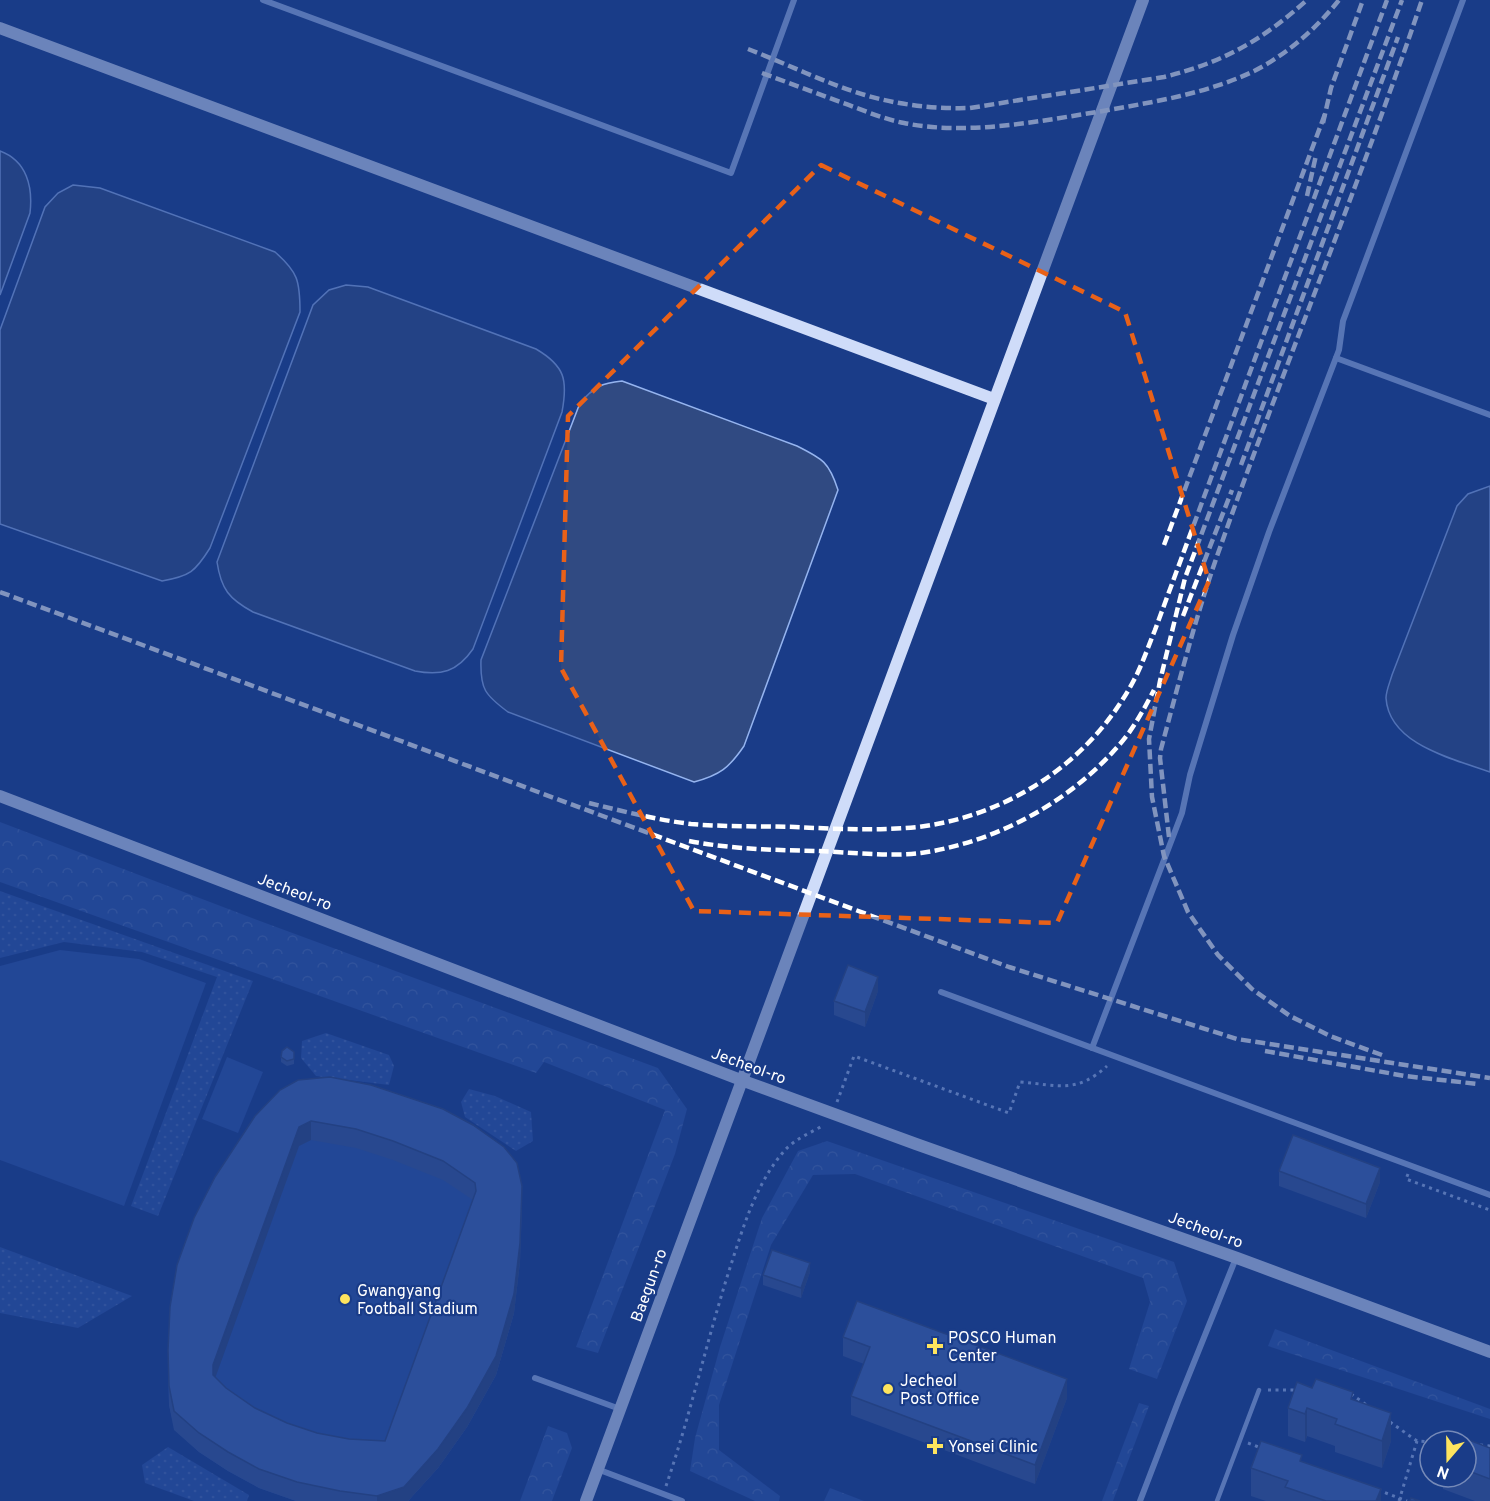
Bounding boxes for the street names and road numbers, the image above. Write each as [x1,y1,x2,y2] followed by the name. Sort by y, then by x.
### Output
[254,870,334,916] street label: Jecheol-ro
[708,1044,788,1090] street label: Jecheol-ro
[1165,1208,1245,1254] street label: Jecheol-ro
[627,1246,672,1325] street label: Baegun-ro

